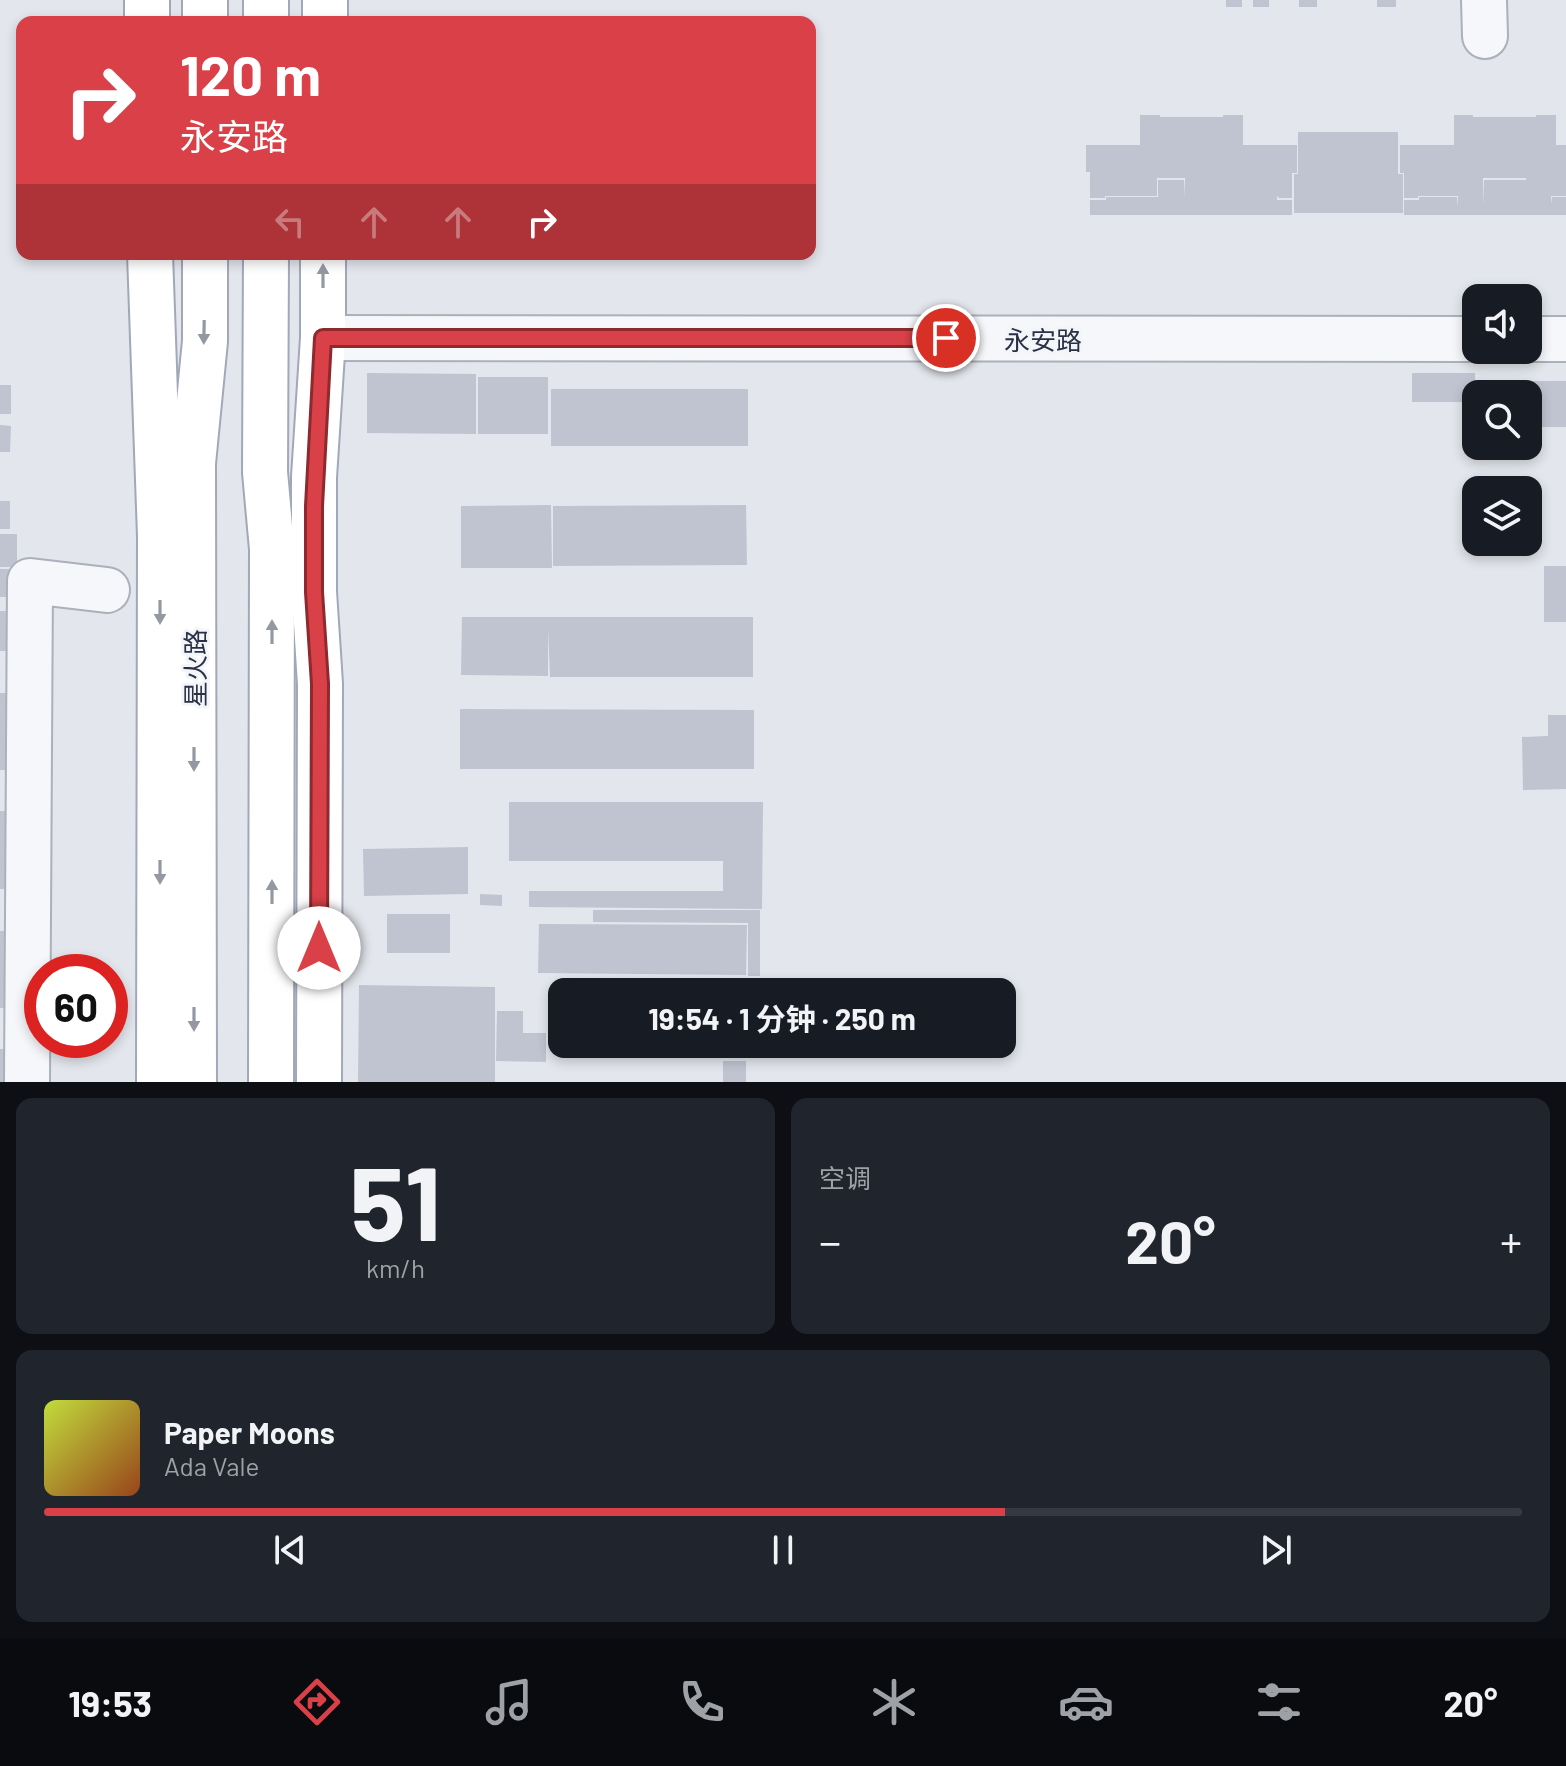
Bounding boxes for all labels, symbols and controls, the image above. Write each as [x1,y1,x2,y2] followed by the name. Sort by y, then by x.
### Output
[180,40,321,107] text: 120 m
[48,48,152,152] icon: right
[180,114,288,157] text: 永安路
[268,200,312,244] icon: left
[352,200,396,244] icon: ahead
[436,200,480,244] icon: ahead
[520,200,564,244] icon: right
[317,263,329,288] one-way arrow
[1462,284,1542,556] map controls
[1462,284,1542,364] button: sound
[912,304,980,372] pin
[924,316,968,360] icon: arrive
[198,320,211,345] one-way arrow
[1004,324,1082,355] street label: 永安路
[1462,380,1542,460] button: search
[1462,476,1542,556] button: layers
[154,600,166,625] one-way arrow
[266,619,278,644] one-way arrow
[179,629,210,707] street label: 星火路
[188,747,200,772] one-way arrow
[154,860,166,885] one-way arrow
[266,879,278,904] one-way arrow
[277,906,361,990] position arrow
[24,954,128,1058] speed limit sign: 60
[648,1000,916,1036] text: 19:54 · 1 分钟 · 250 m
[188,1007,200,1032] one-way arrow
[350,1137,441,1262] text: 51
[819,1162,871,1193] text: 空调
[1125,1204,1216,1276] text: 20°
[819,1214,841,1267] text: −
[1500,1214,1522,1267] text: +
[366,1252,425,1283] text: km/h
[164,1414,335,1450] text: Paper Moons
[164,1450,259,1481] text: Ada Vale
[268,1528,312,1572] icon: previous
[761,1528,805,1572] icon: pause
[1254,1528,1298,1572] icon: next
[289,1674,345,1730] icon: directions
[481,1674,537,1730] icon: music
[674,1674,730,1730] icon: phone
[866,1674,922,1730] icon: climate
[1058,1674,1114,1730] icon: car
[1251,1674,1307,1730] icon: filters
[68,1681,152,1724] text: 19:53
[1443,1681,1498,1724] text: 20°

